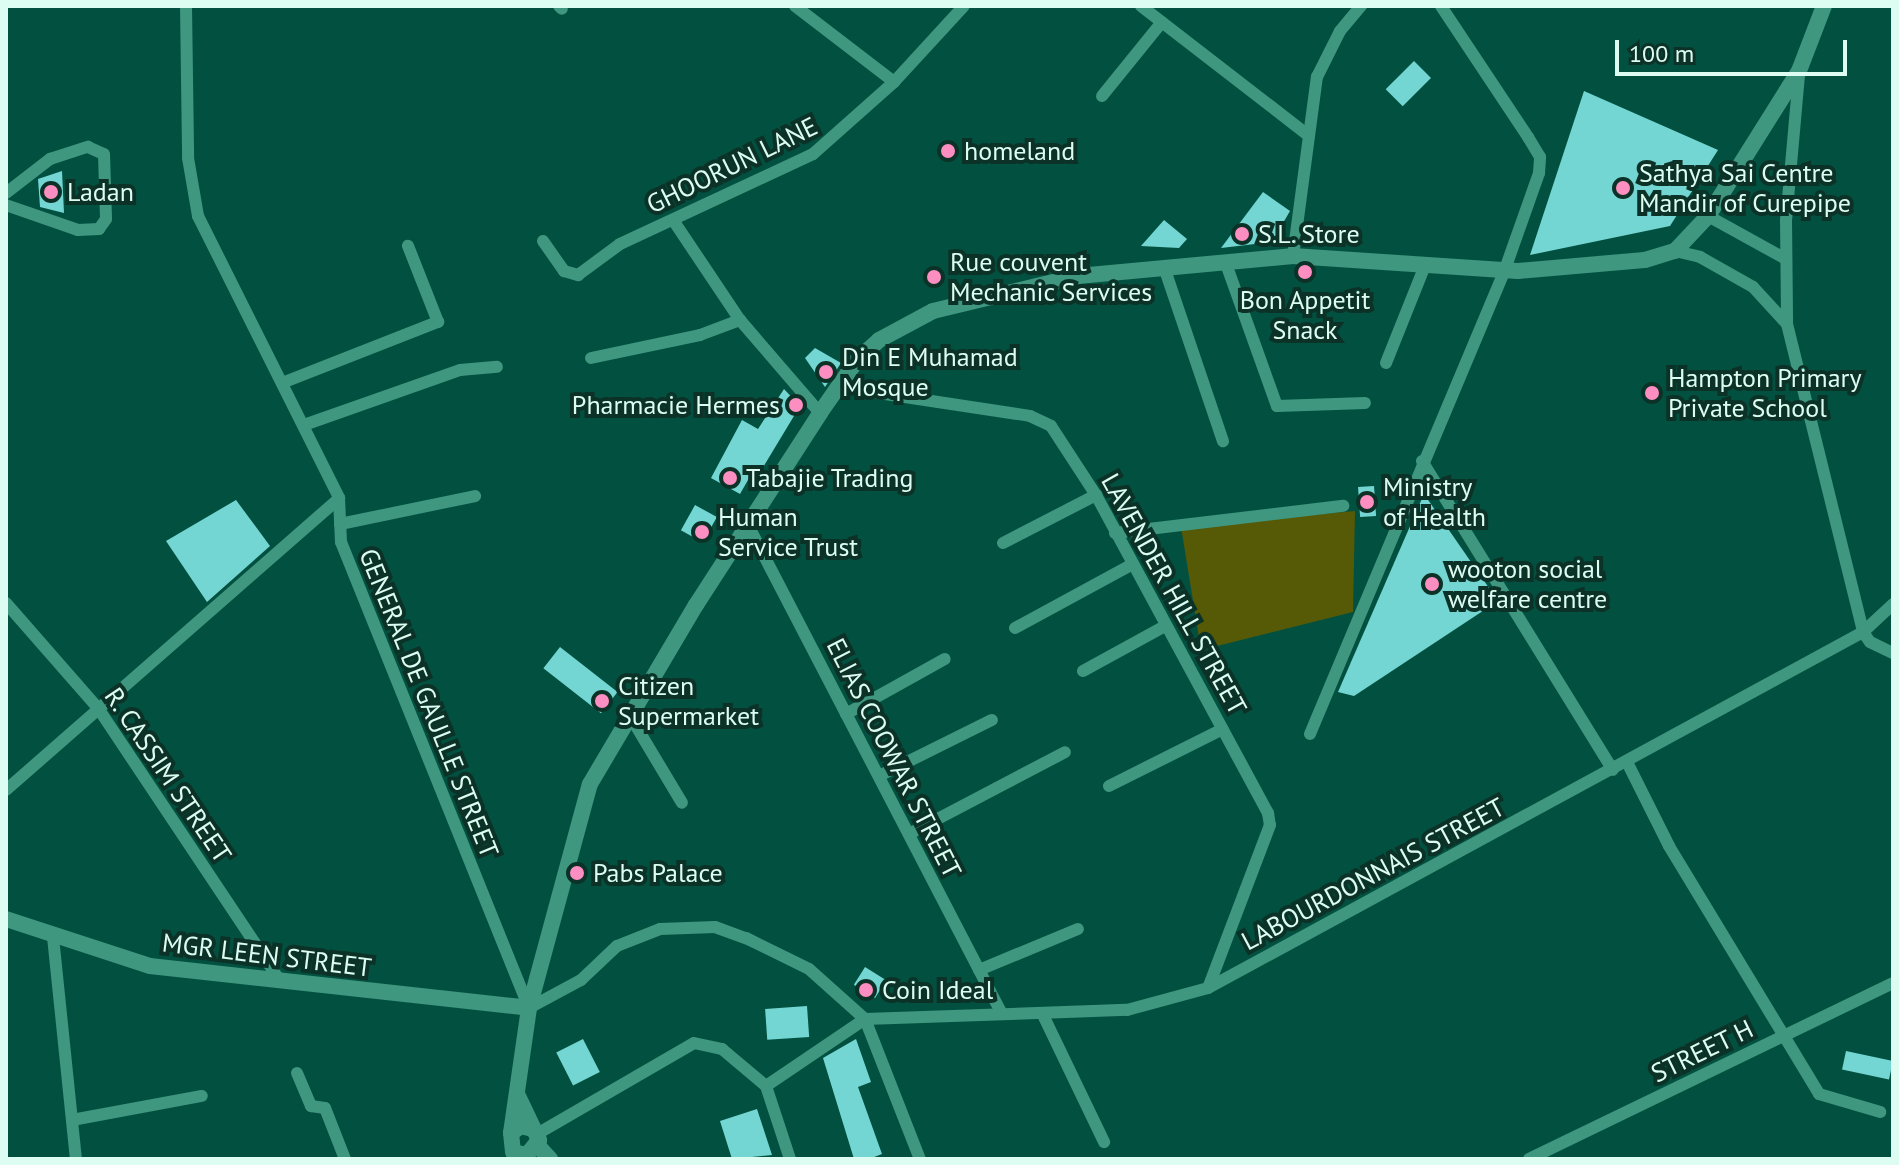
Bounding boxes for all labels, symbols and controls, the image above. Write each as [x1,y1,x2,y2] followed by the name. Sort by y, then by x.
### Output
[1619,24,1851,74] scale bar
[1629,38,1694,69] text: 100 m
[642,110,822,220] street label: GHOORUN LANE
[964,135,1075,167] place label: homeland
[939,142,957,160] marker: homeland
[1639,157,1851,218] place label: Sathya Sai Centre Mandir of Curepipe
[67,176,134,208] place label: Ladan
[1614,179,1632,197] marker: Sathya Sai Centre Mandir of Curepipe
[42,183,60,201] marker: Ladan
[1258,218,1362,250] place label: S.L. Store
[1233,225,1251,243] marker: S.L. Store
[950,246,1153,308] place label: Rue couvent Mechanic Services
[1296,263,1314,281] marker: Bon Appetit Snack
[925,268,943,286] marker: Rue couvent Mechanic Services
[1239,284,1371,346] place label: Bon Appetit Snack
[842,341,1018,402] place label: Din E Muhamad Mosque
[1668,362,1862,424] place label: Hampton Primary Private School
[817,363,835,381] marker: Din E Muhamad Mosque
[1643,384,1661,402] marker: Hampton Primary Private School
[572,389,780,421] place label: Pharmacie Hermes
[787,396,805,414] marker: Pharmacie Hermes
[746,462,914,494] place label: Tabajie Trading
[1094,467,1254,721] street label: LAVENDER HILL STREET
[721,469,739,487] marker: Tabajie Trading
[1383,471,1486,532] place label: Ministry of Health
[1358,493,1376,511] marker: Ministry of Health
[718,501,859,562] place label: Human Service Trust
[693,523,711,541] marker: Human Service Trust
[352,544,506,862] street label: GENERAL DE GAULLE STREET
[1448,553,1607,614] place label: wooton social welfare centre
[1423,575,1441,593] marker: wooton social welfare centre
[820,633,968,883] street label: ELIAS COOWAR STREET
[618,670,759,732] place label: Citizen Supermarket
[97,681,239,869] street label: R. CASSIM STREET
[593,692,611,710] marker: Citizen Supermarket
[1236,791,1510,957] street label: LABOURDONNAIS STREET
[593,857,723,889] place label: Pabs Palace
[568,864,586,882] marker: Pabs Palace
[161,927,373,983] street label: MGR LEEN STREET
[882,974,993,1006] place label: Coin Ideal
[857,981,875,999] marker: Coin Ideal
[1646,1013,1758,1089] street label: STREET H

